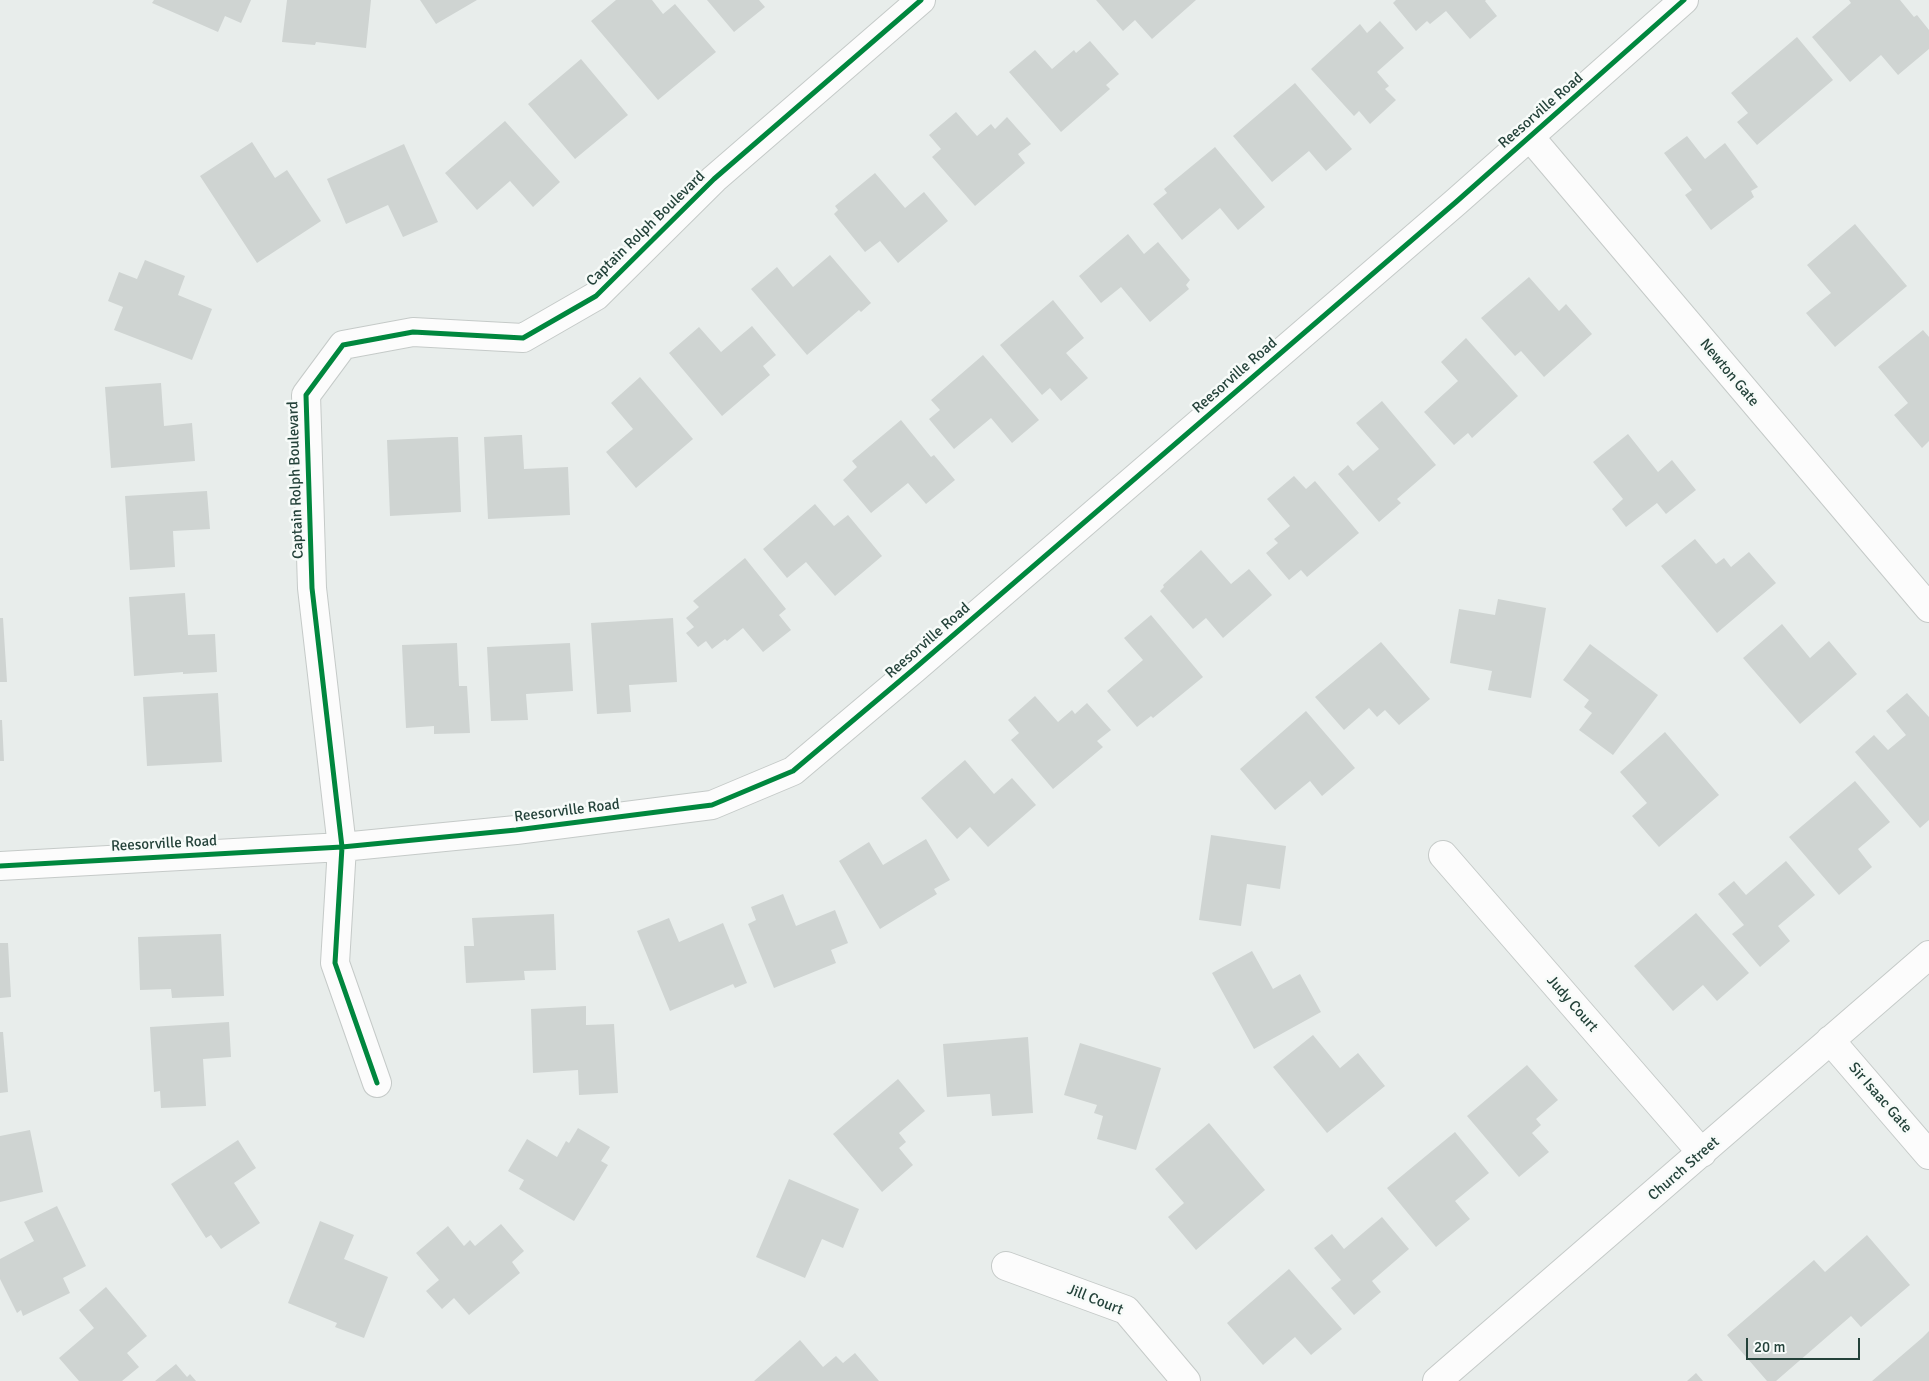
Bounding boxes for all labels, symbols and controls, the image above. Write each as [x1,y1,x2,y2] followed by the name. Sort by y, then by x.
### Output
[1495,69,1587,153] street label: Reesorville Road
[583,168,709,290] street label: Captain Rolph Boulevard
[1189,334,1281,418] street label: Reesorville Road
[1696,336,1762,410] street label: Newton Gate
[284,401,308,559] street label: Captain Rolph Boulevard
[882,599,974,683] street label: Reesorville Road
[513,796,621,826] street label: Reesorville Road
[110,832,218,856] street label: Reesorville Road
[1542,972,1602,1036] street label: Judy Court
[1845,1059,1915,1137] street label: Sir Isaac Gate
[1645,1133,1723,1205] street label: Church Street
[1064,1281,1126,1319] street label: Jill Court
[1749,1328,1863,1360] scale bar
[1754,1338,1785,1356] text: 20 m

